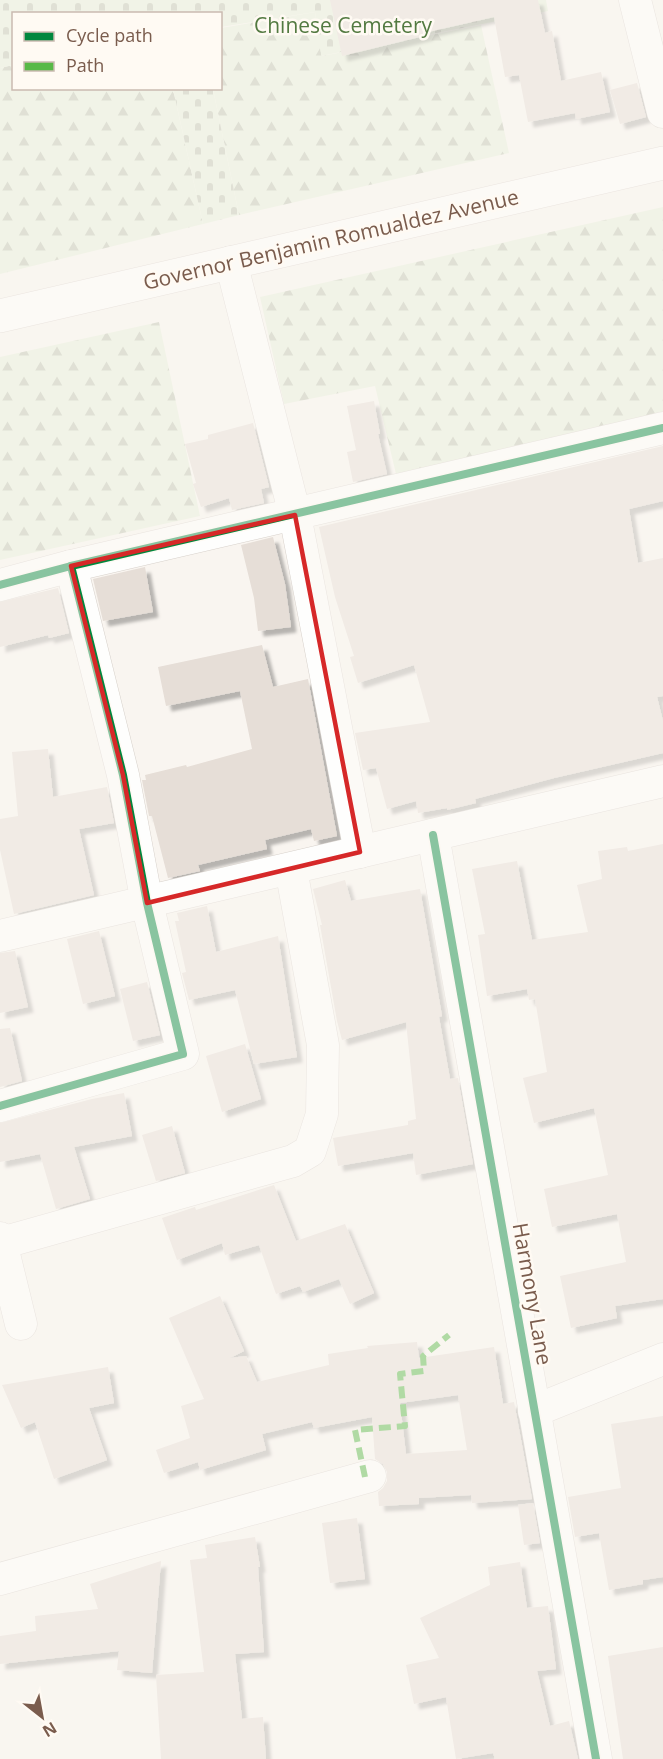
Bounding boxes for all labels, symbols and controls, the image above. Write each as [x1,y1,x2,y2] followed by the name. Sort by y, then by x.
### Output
[254,11,432,39] park label: Chinese Cemetery
[12,12,222,90] legend
[66,23,153,47] text: Cycle path
[66,53,104,77] text: Path
[140,182,521,296] street label: Governor Benjamin Romualdez Avenue
[507,1221,559,1367] street label: Harmony Lane
[12,1687,72,1747] north arrow
[38,1717,61,1743] text: N

